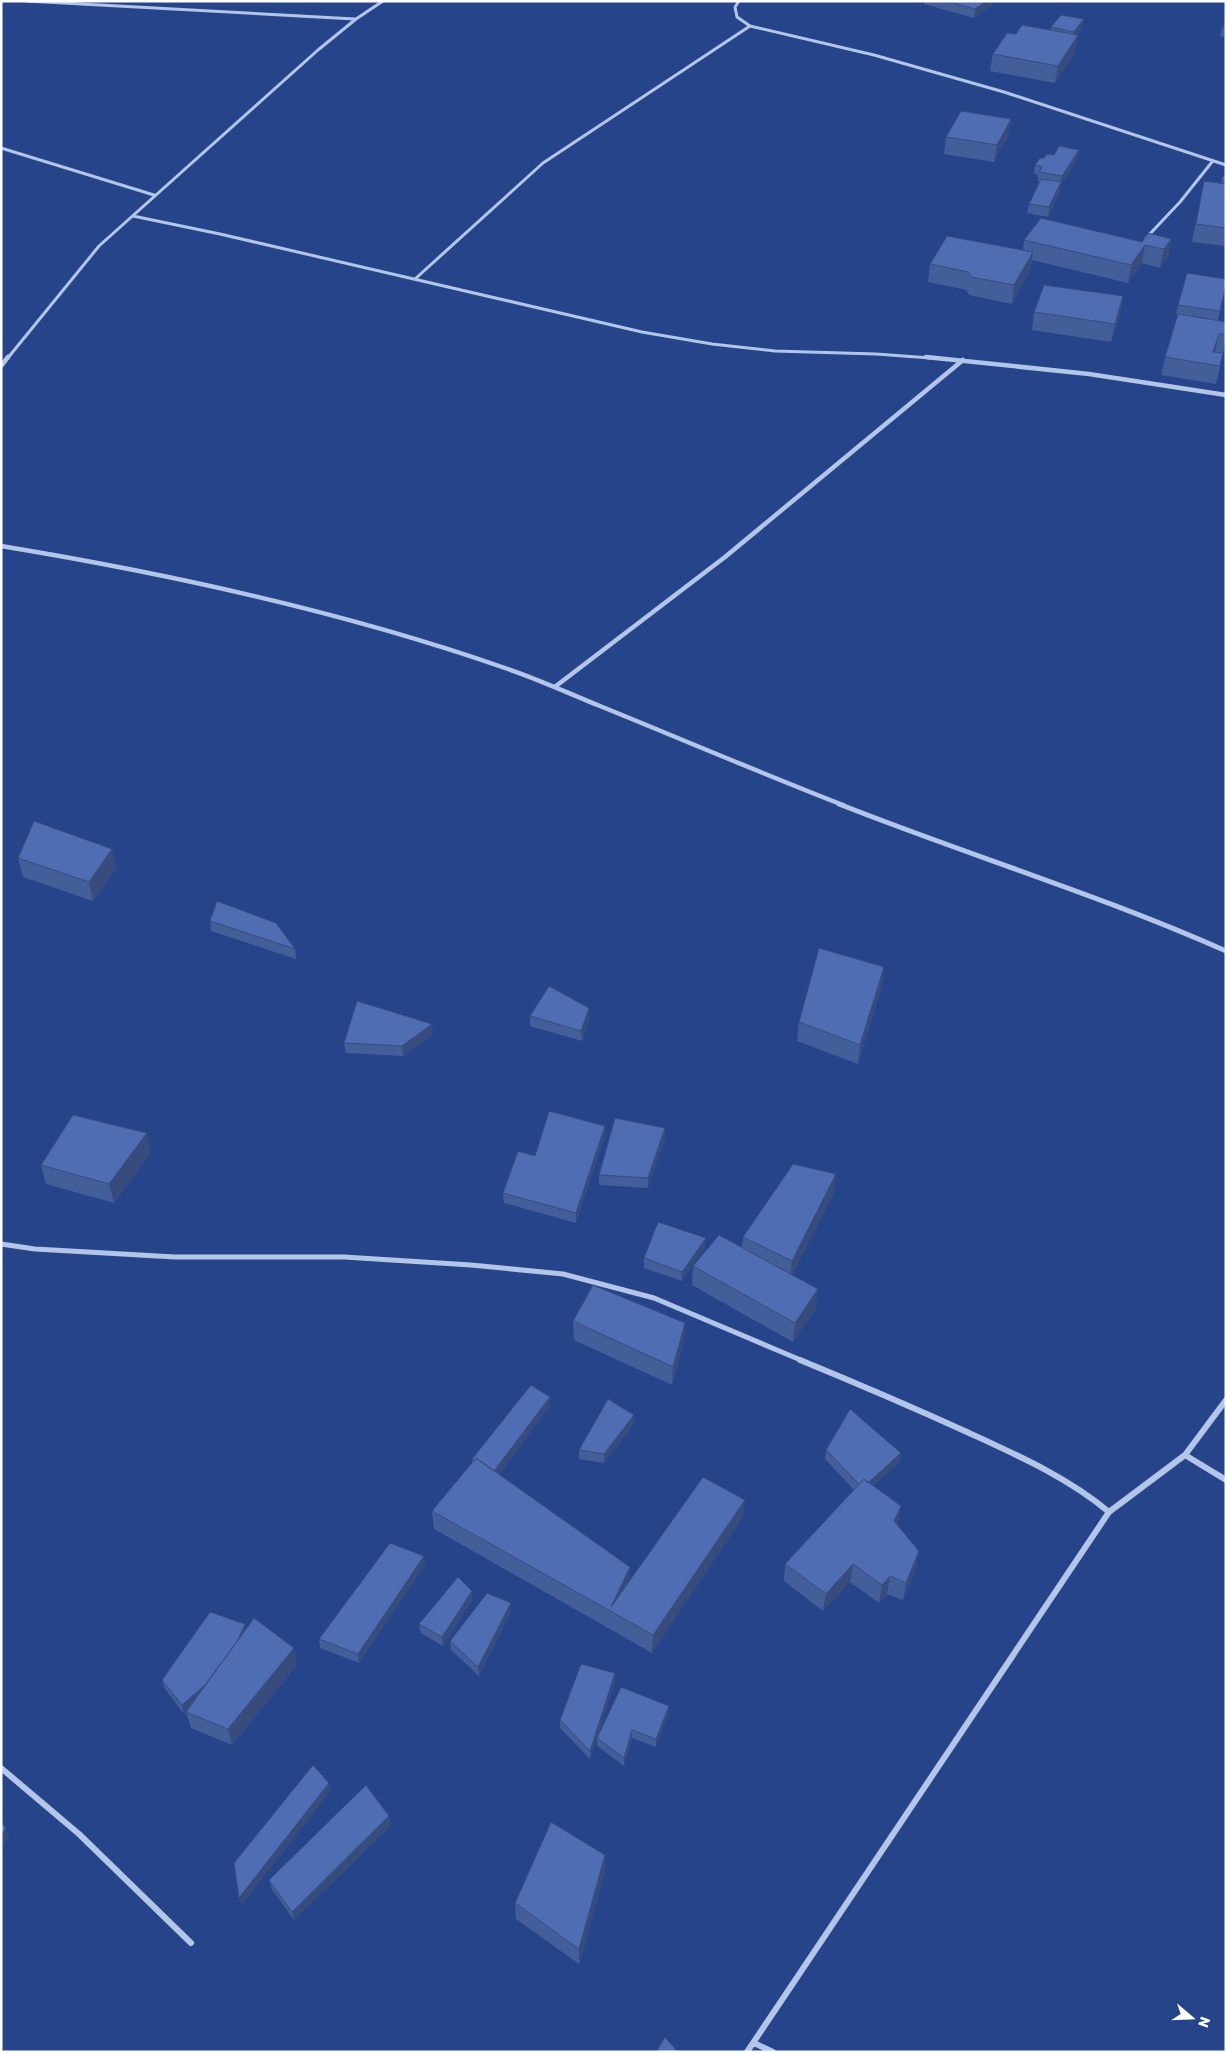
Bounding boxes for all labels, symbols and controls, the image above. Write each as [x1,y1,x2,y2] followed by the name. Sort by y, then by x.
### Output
[1167,1993,1217,2043] north arrow
[1194,2015,1213,2030] text: N

